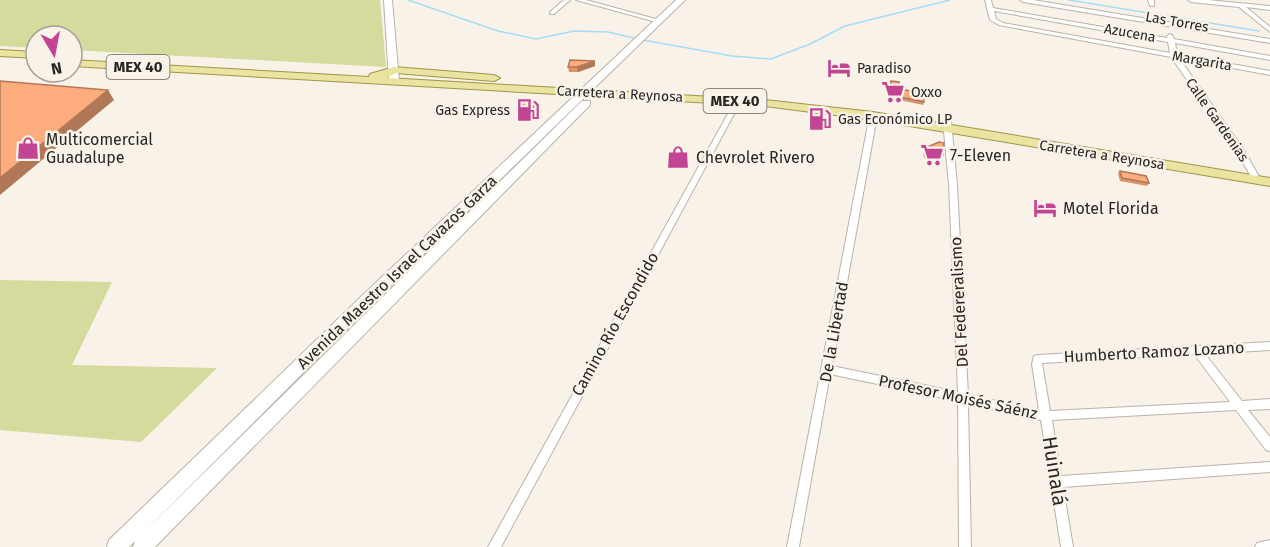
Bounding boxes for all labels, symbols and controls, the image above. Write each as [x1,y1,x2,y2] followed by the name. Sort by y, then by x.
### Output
[1144,8,1210,36] street label: Las Torres
[1103,20,1157,46] street label: Azucena
[24,24,84,84] north arrow
[1171,47,1233,75] street label: Margarita
[106,55,170,79] road number: MEX 40
[826,55,852,81] hotel icon: Paradiso
[50,58,63,79] text: N
[857,60,912,77] place label: Paradiso
[1182,75,1252,165] street label: Calle Gardenias
[880,79,906,105] supermarket icon: Oxxo
[556,82,684,106] street label: Carretera a Reynosa
[911,84,942,101] place label: Oxxo
[704,89,766,113] road number: MEX 40
[515,97,541,123] fuel station icon: Gas Express
[435,102,510,119] place label: Gas Express
[807,106,833,132] fuel station icon: Gas Económico LP
[838,111,952,128] place label: Gas Económico LP
[46,130,153,167] place label: Multicomercial Guadalupe
[15,135,41,161] shop icon: Multicomercial Guadalupe
[1038,137,1166,173] street label: Carretera a Reynosa
[919,142,945,168] supermarket icon: 7-Eleven
[665,144,691,170] shop icon: Chevrolet Rivero
[950,146,1011,165] place label: 7-Eleven
[696,148,815,167] place label: Chevrolet Rivero
[293,171,501,373] street label: Avenida Maestro Israel Cavazos Garza
[1032,195,1058,221] hotel icon: Motel Florida
[1063,199,1159,218] place label: Motel Florida
[946,236,972,368] street label: Del Federeralismo
[568,249,662,399] street label: Camino Río Escondido
[816,280,852,384] street label: De la Libertad
[1063,338,1245,366] street label: Humberto Ramoz Lozano
[877,371,1039,423] street label: Profesor Moisés Sáénz
[1038,435,1072,507] street label: Huinalá

